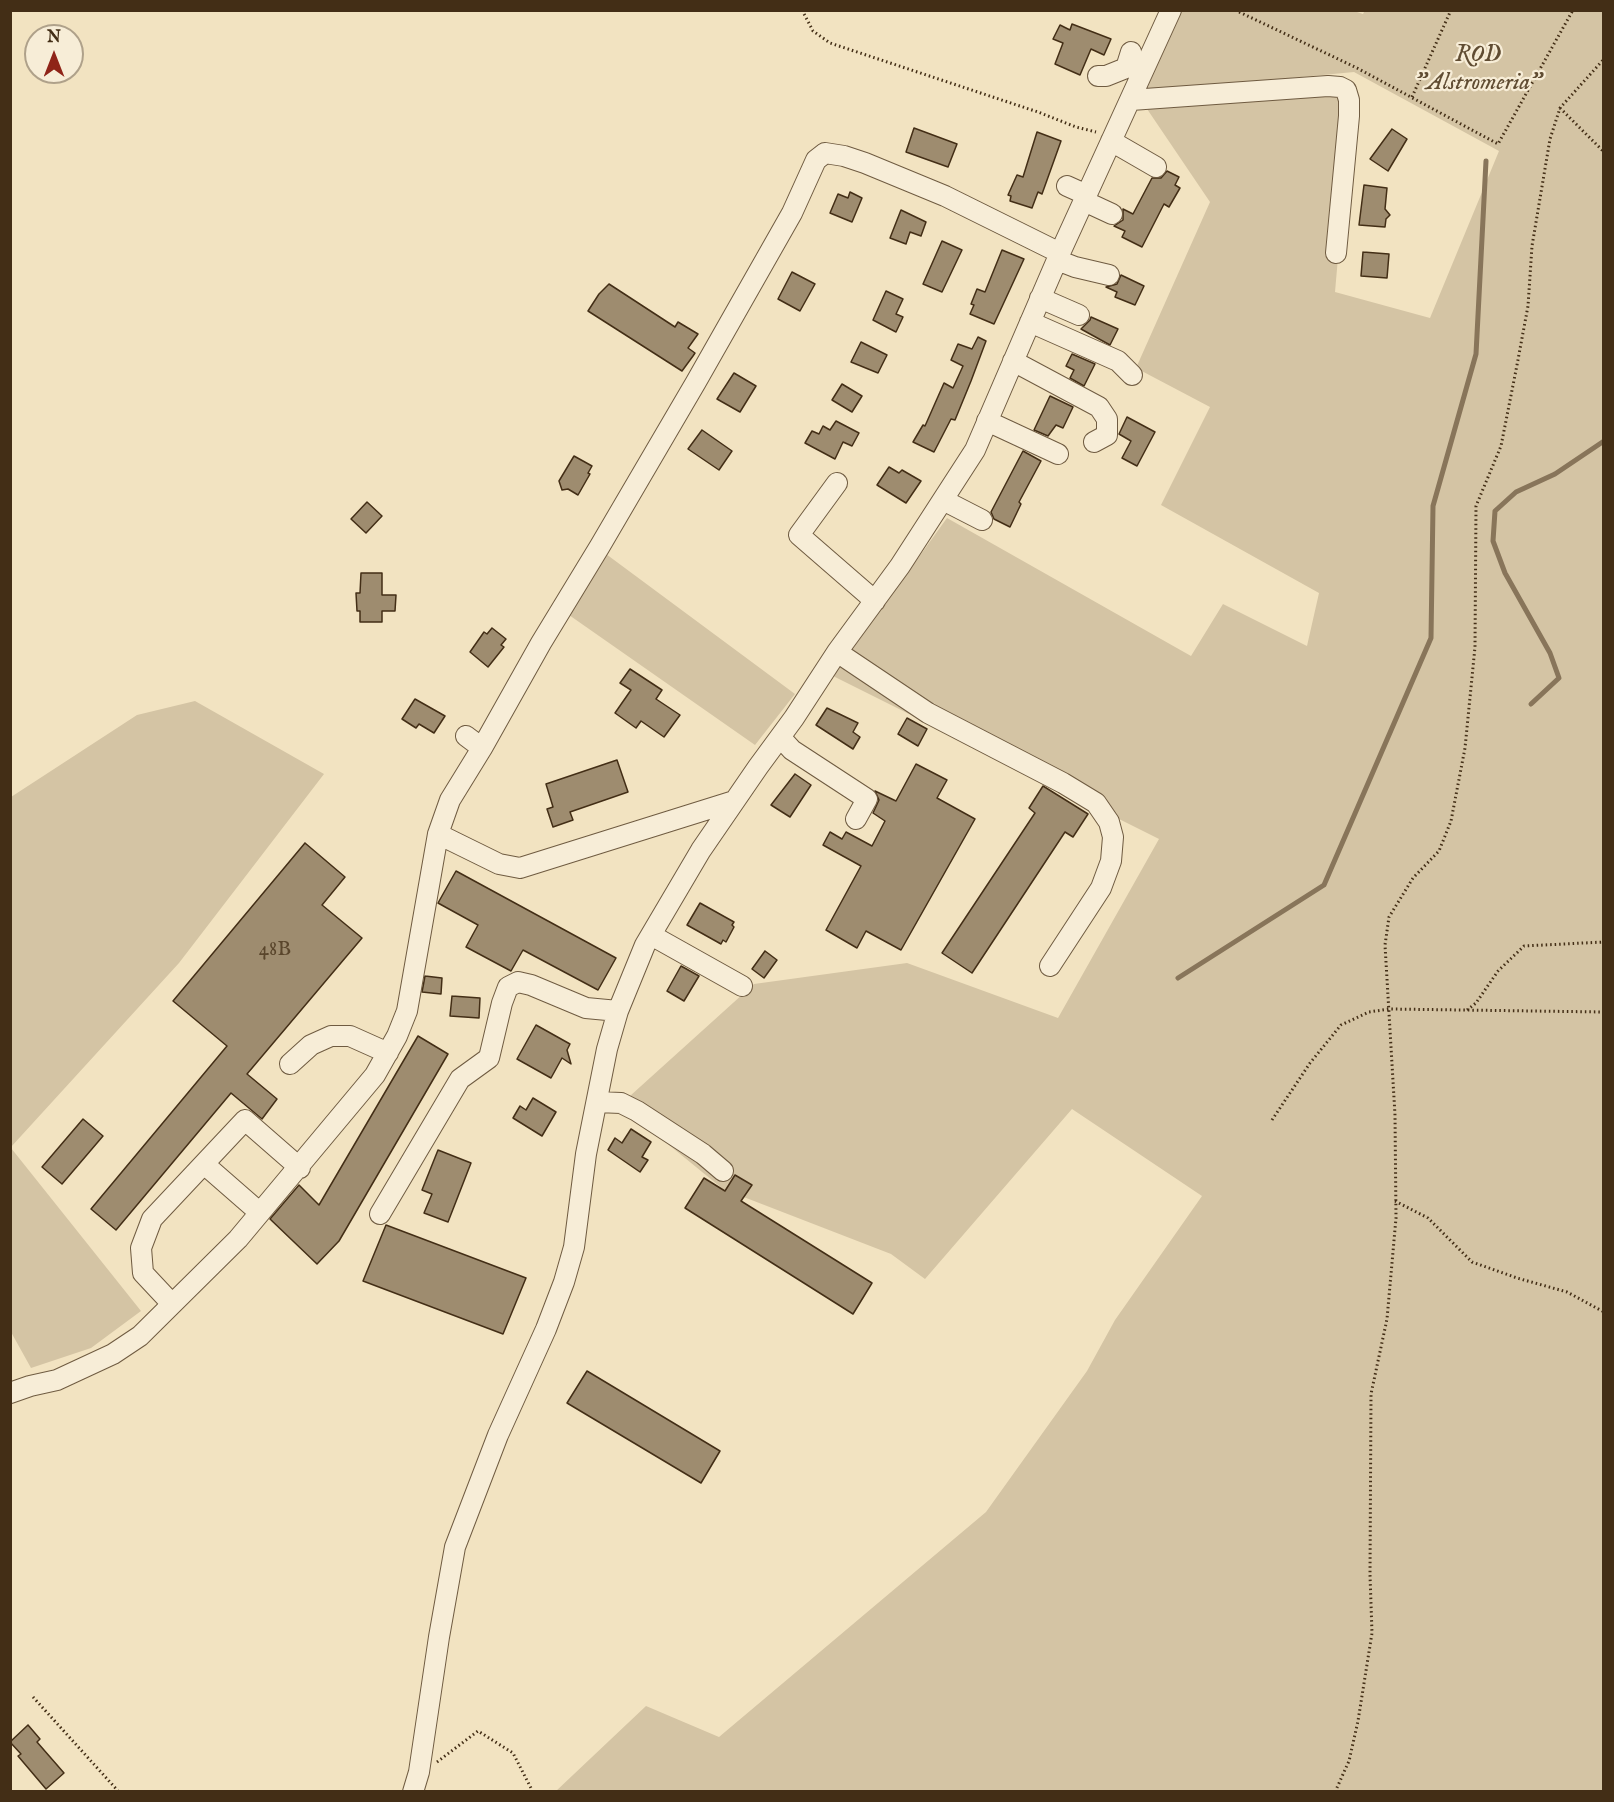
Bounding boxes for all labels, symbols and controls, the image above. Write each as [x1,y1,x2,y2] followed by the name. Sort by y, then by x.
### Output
[24,24,84,84] north arrow
[47,28,61,48] text: N
[1414,42,1542,98] park label: ROD "Alstromeria"
[259,938,291,964] house number: 48B

